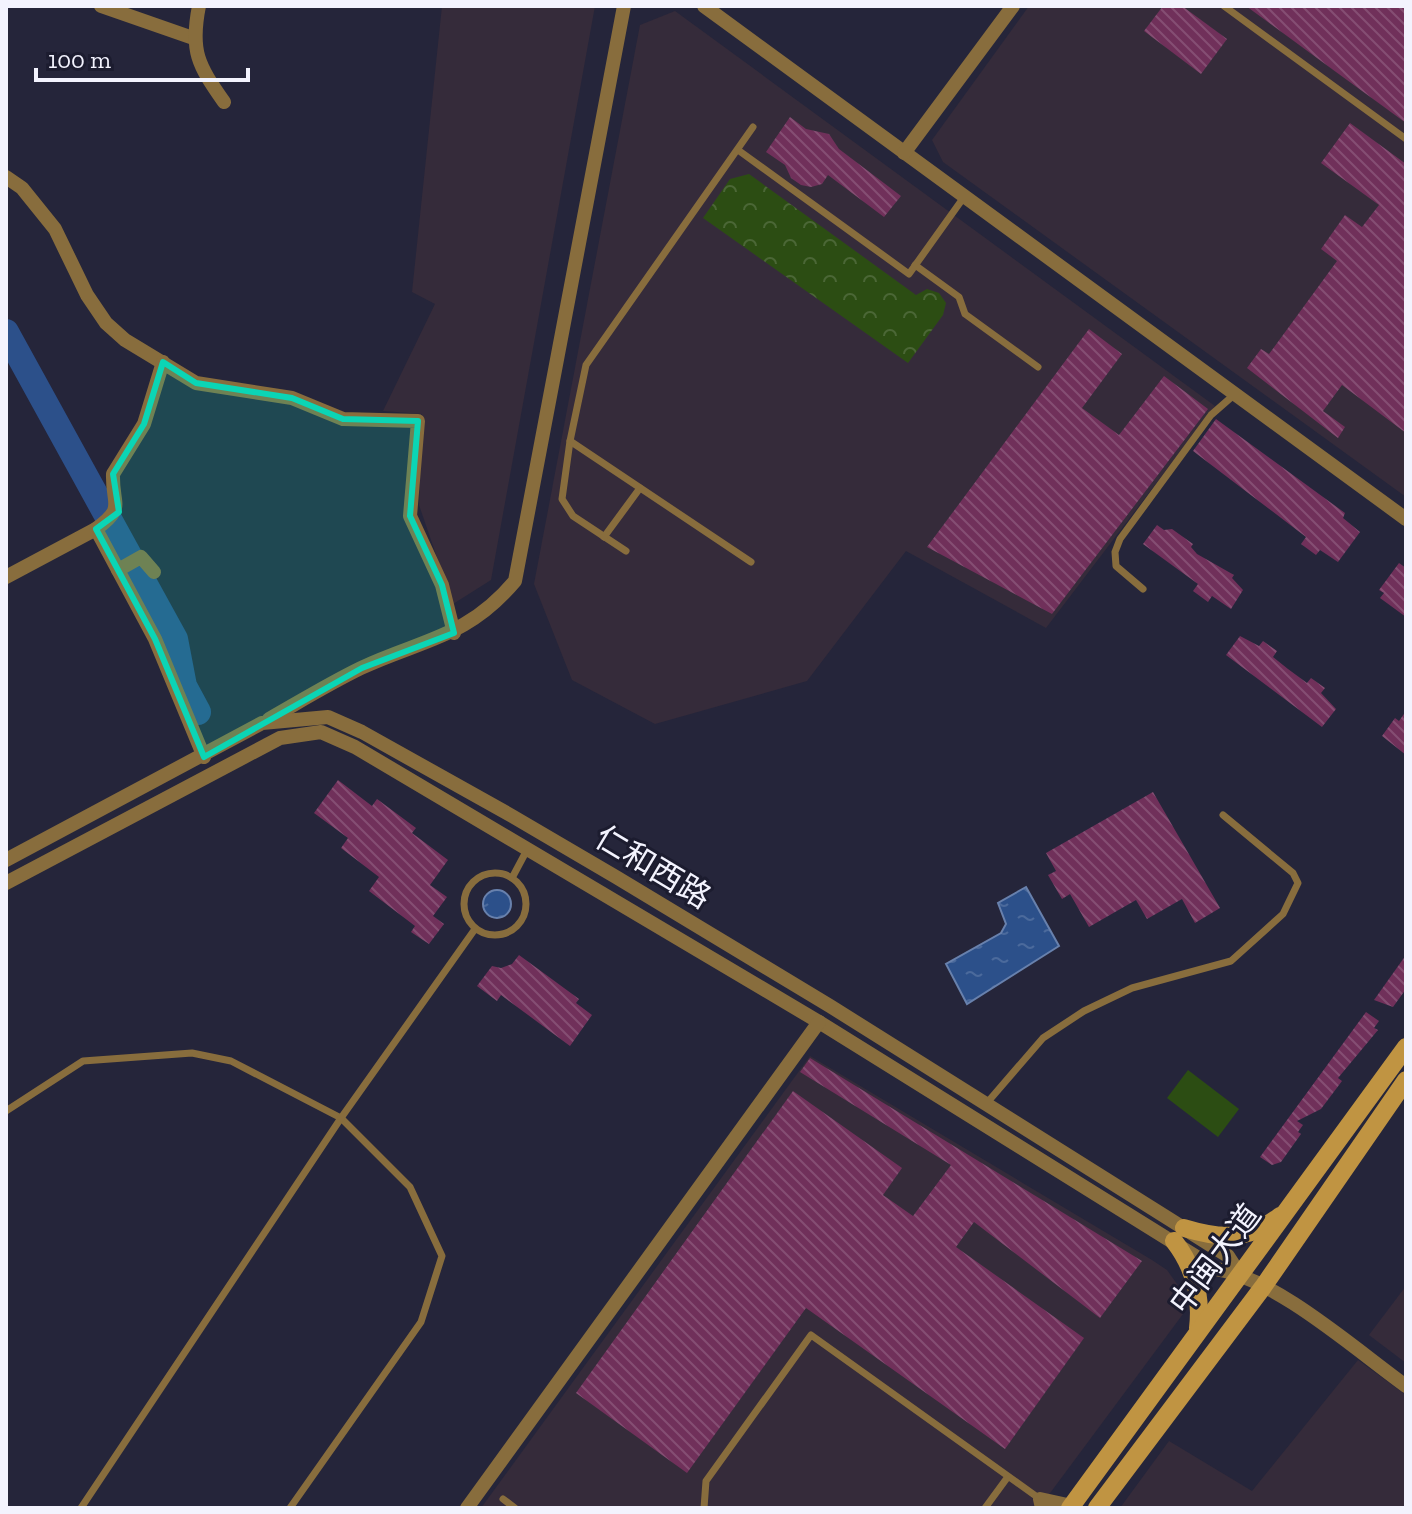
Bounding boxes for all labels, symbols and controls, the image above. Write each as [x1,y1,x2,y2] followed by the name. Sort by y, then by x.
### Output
[36,32,248,82] scale bar
[48,45,111,74] text: 100 m
[588,818,718,916] street label: 仁和西路
[1161,1196,1269,1322] street label: 中闽大道

